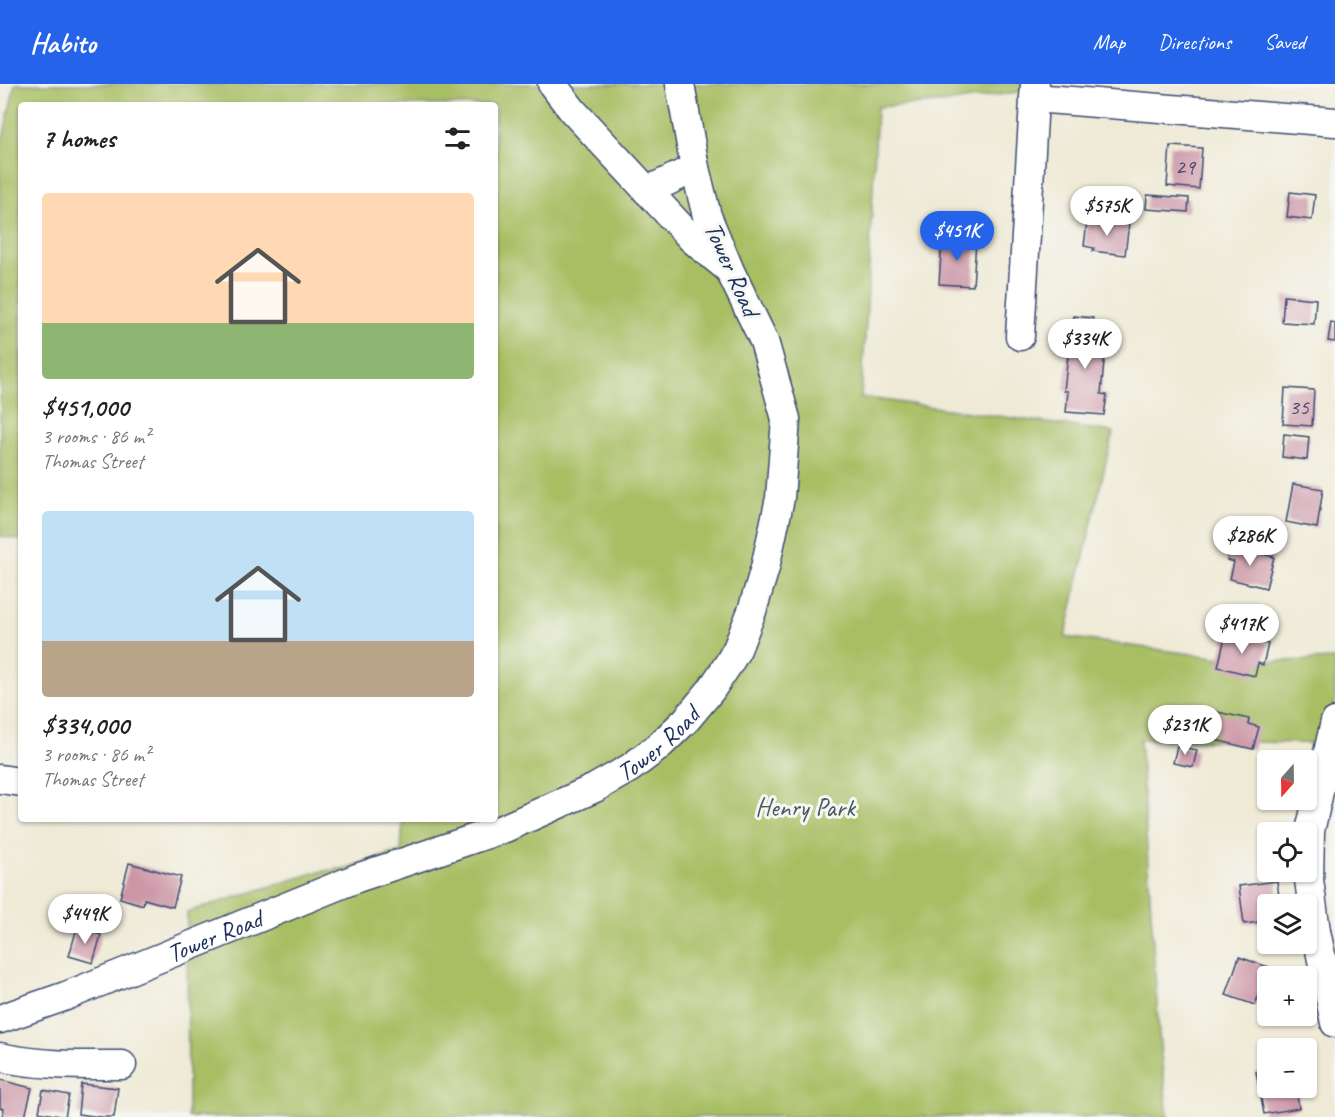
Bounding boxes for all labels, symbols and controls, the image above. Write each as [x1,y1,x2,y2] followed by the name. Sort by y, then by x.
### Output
[30,25,96,60] text: Habito
[1093,29,1125,55] text: Map
[1158,29,1231,55] text: Directions
[1264,29,1305,55] text: Saved
[42,122,115,155] text: 7 homes
[441,122,474,155] icon: filters
[1175,153,1197,181] house number: 29
[1065,186,1149,237] pin: $575K
[1084,193,1130,218] text: $575K
[915,211,999,262] pin: $451K
[697,217,769,325] street label: Tower Road
[934,218,980,243] text: $451K
[204,232,312,340] icon: home
[1043,319,1127,370] pin: $334K
[1062,326,1108,351] text: $334K
[42,391,129,424] text: $451,000
[1289,393,1310,421] house number: 35
[42,424,150,449] text: 3 rooms · 86 m²
[42,449,143,474] text: Thomas Street
[1208,516,1292,567] pin: $286K
[1227,523,1273,548] text: $286K
[204,550,312,658] icon: home
[1200,604,1284,655] pin: $417K
[1219,611,1265,636] text: $417K
[611,696,709,789] street label: Tower Road
[1143,705,1227,756] pin: $231K
[42,709,129,742] text: $334,000
[1162,712,1208,737] text: $231K
[42,742,150,767] text: 3 rooms · 86 m²
[1257,750,1317,810] north arrow
[1257,750,1317,1098] map controls
[42,767,143,792] text: Thomas Street
[755,791,856,824] park label: Henry Park
[1257,822,1317,882] button: locate
[43,894,127,945] pin: $449K
[1257,894,1317,954] button: layers
[162,900,270,970] street label: Tower Road
[62,901,108,926] text: $449K
[1257,966,1317,1026] button: +
[1257,1038,1317,1098] button: −

